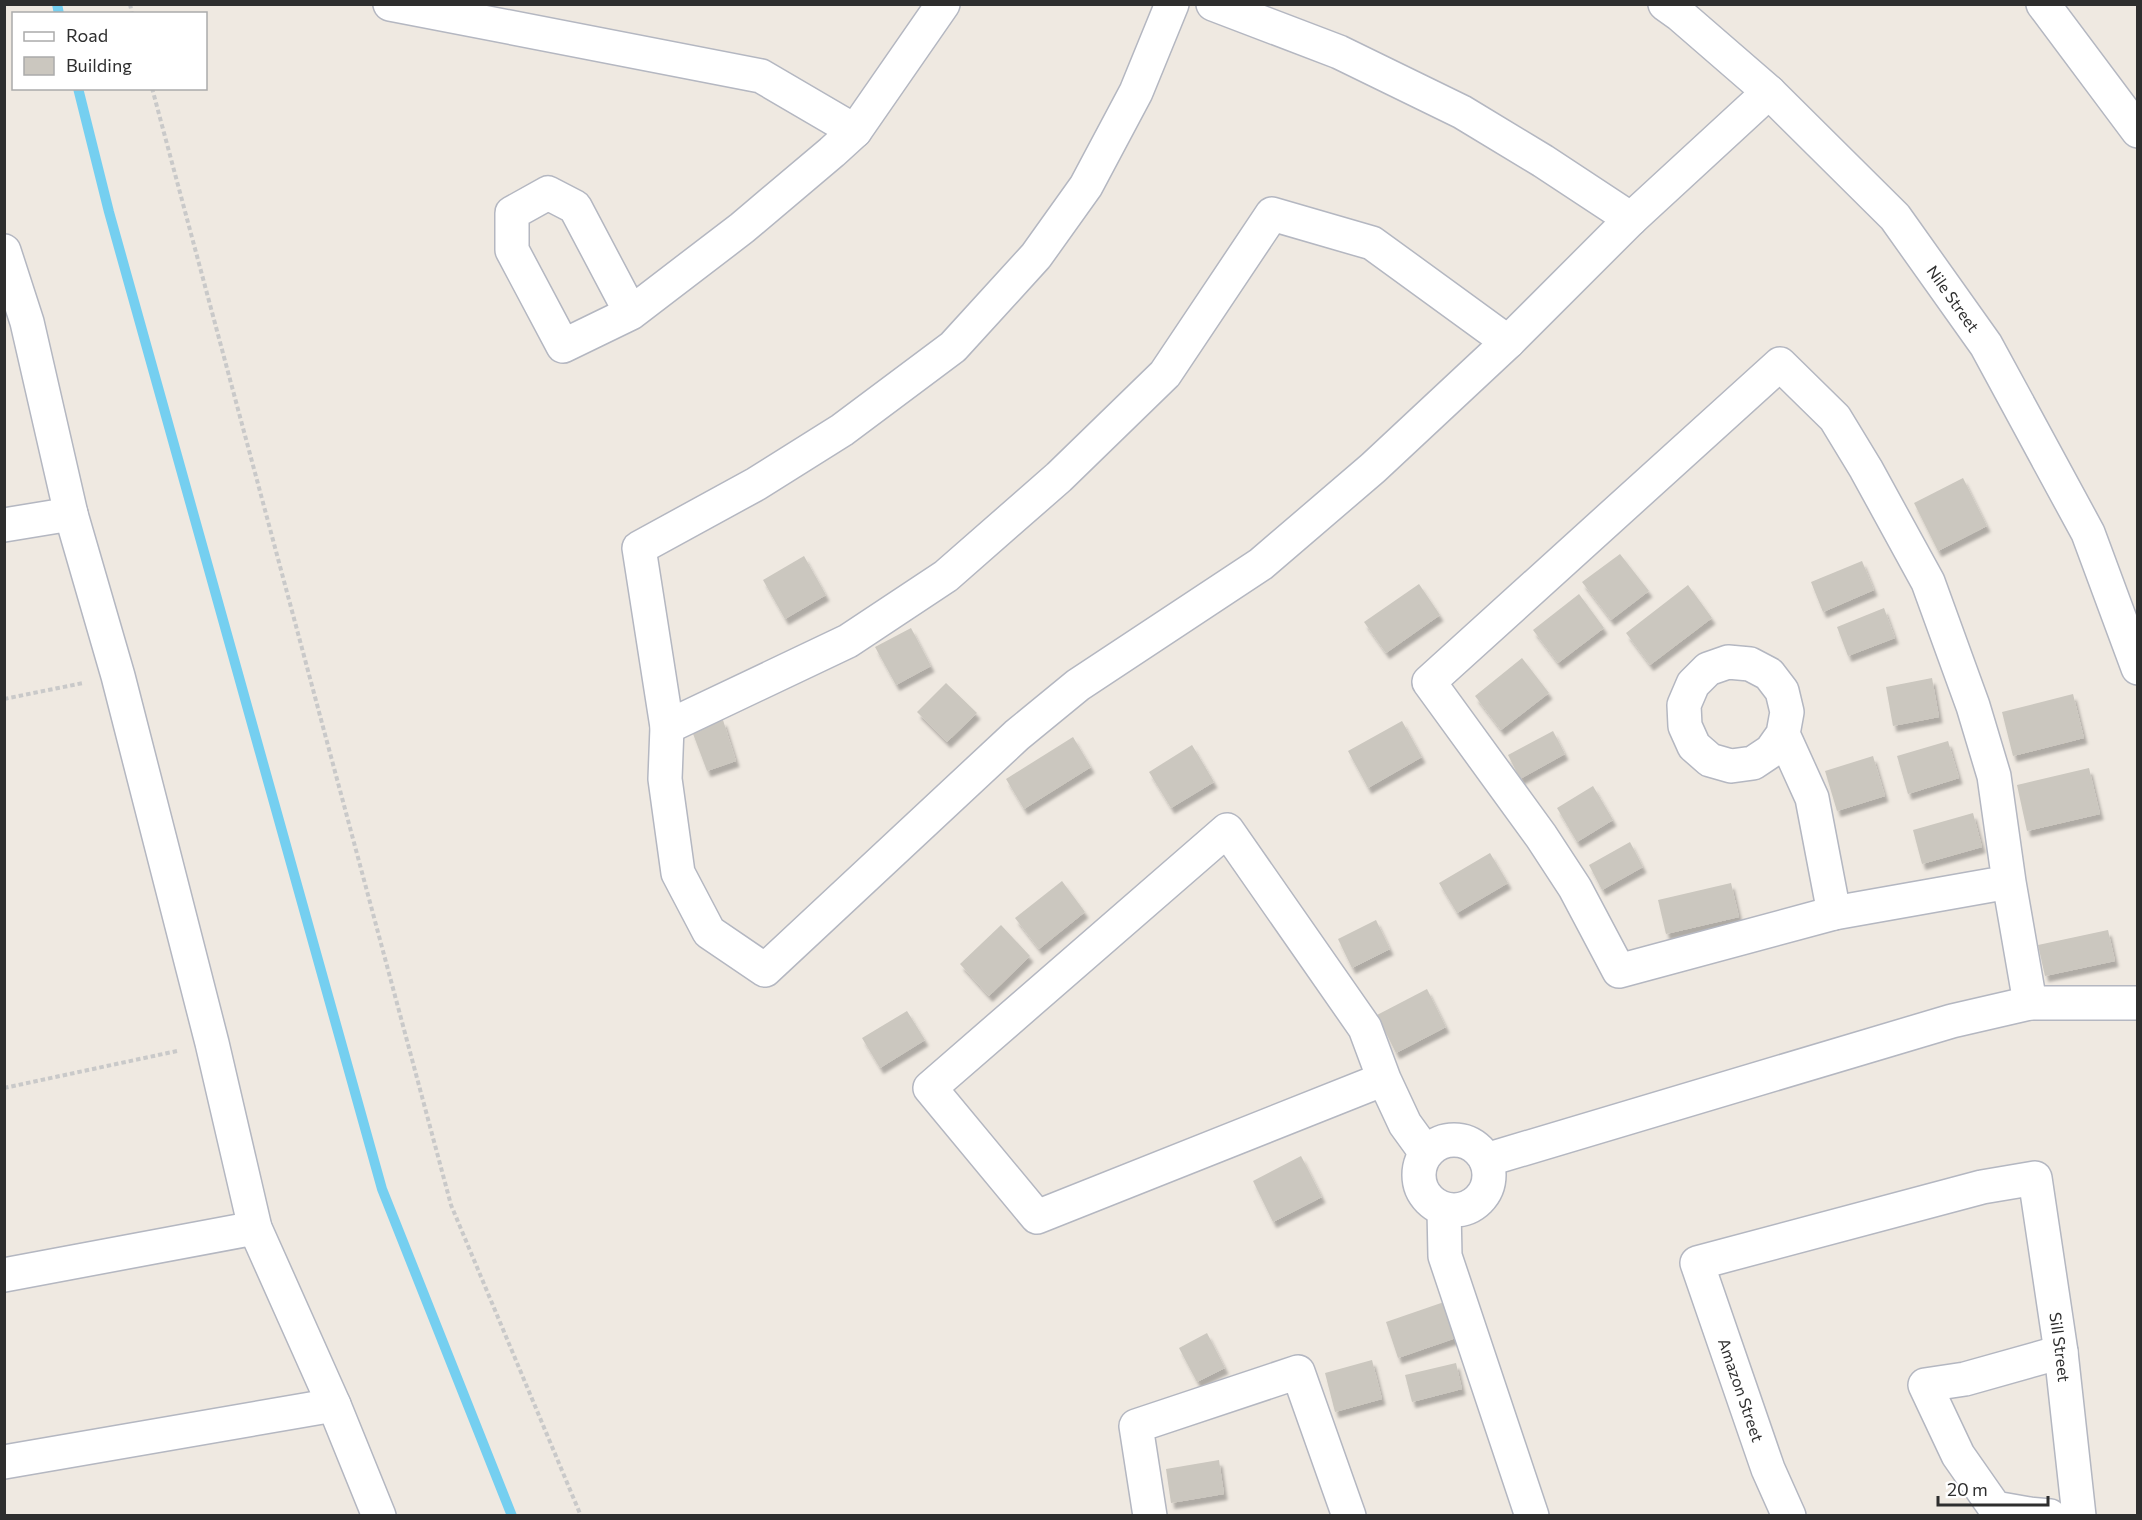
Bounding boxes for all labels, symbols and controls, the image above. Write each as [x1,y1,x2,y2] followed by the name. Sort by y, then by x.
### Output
[12,12,207,90] legend
[66,24,108,46] text: Road
[66,54,132,76] text: Building
[1923,261,1984,336] street label: Nile Street
[2046,1311,2074,1383] street label: Sill Street
[1715,1336,1768,1445] street label: Amazon Street
[1938,1469,2048,1507] scale bar
[1947,1478,1988,1500] text: 20 m

